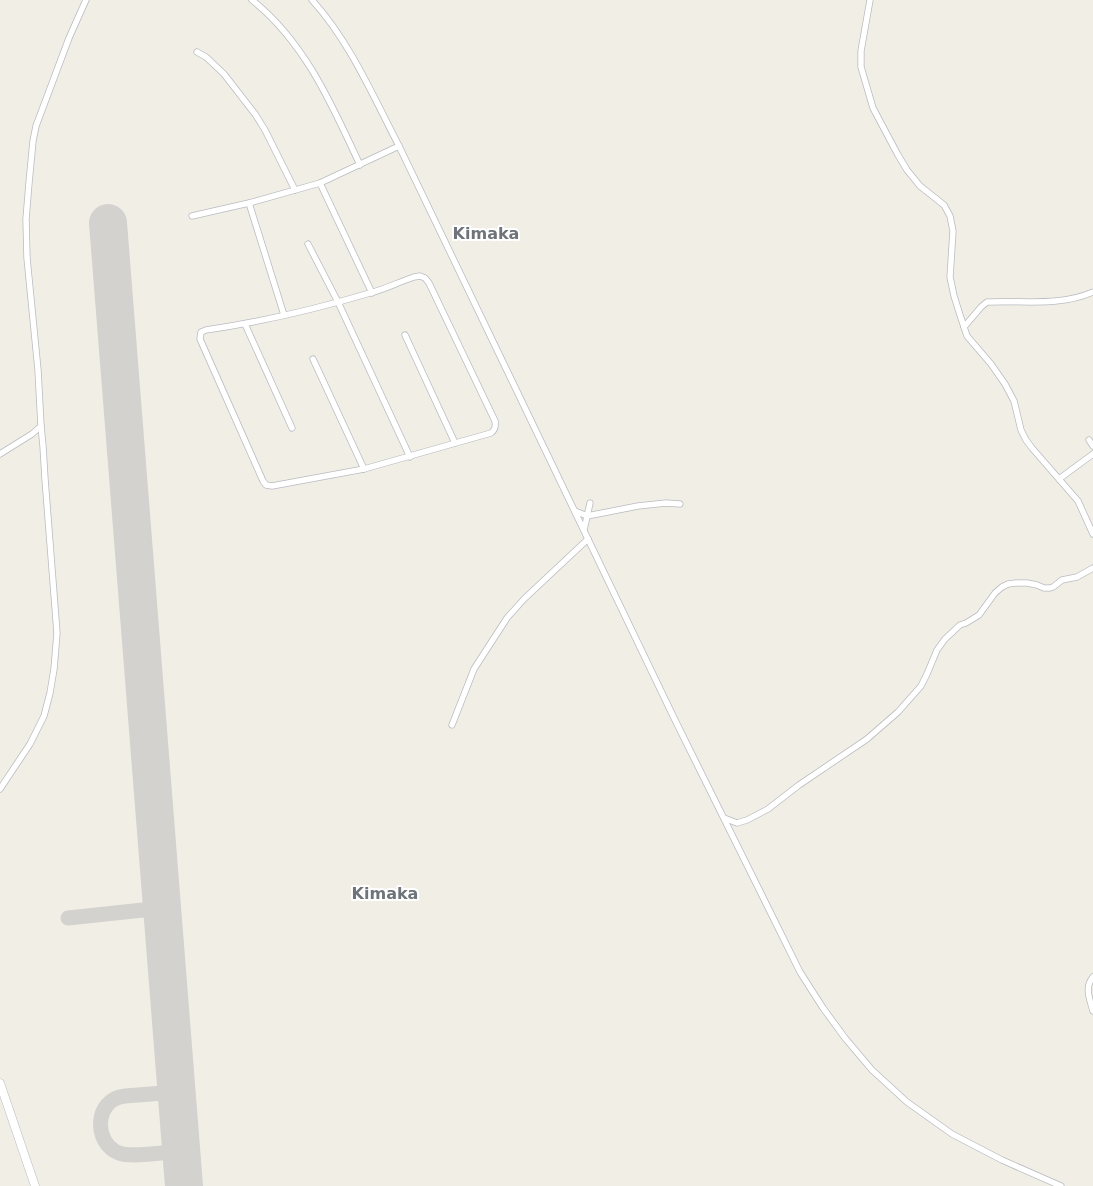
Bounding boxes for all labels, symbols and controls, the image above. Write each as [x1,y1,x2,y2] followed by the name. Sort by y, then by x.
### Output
[453,224,519,243] district label: Kimaka
[352,884,418,903] district label: Kimaka

